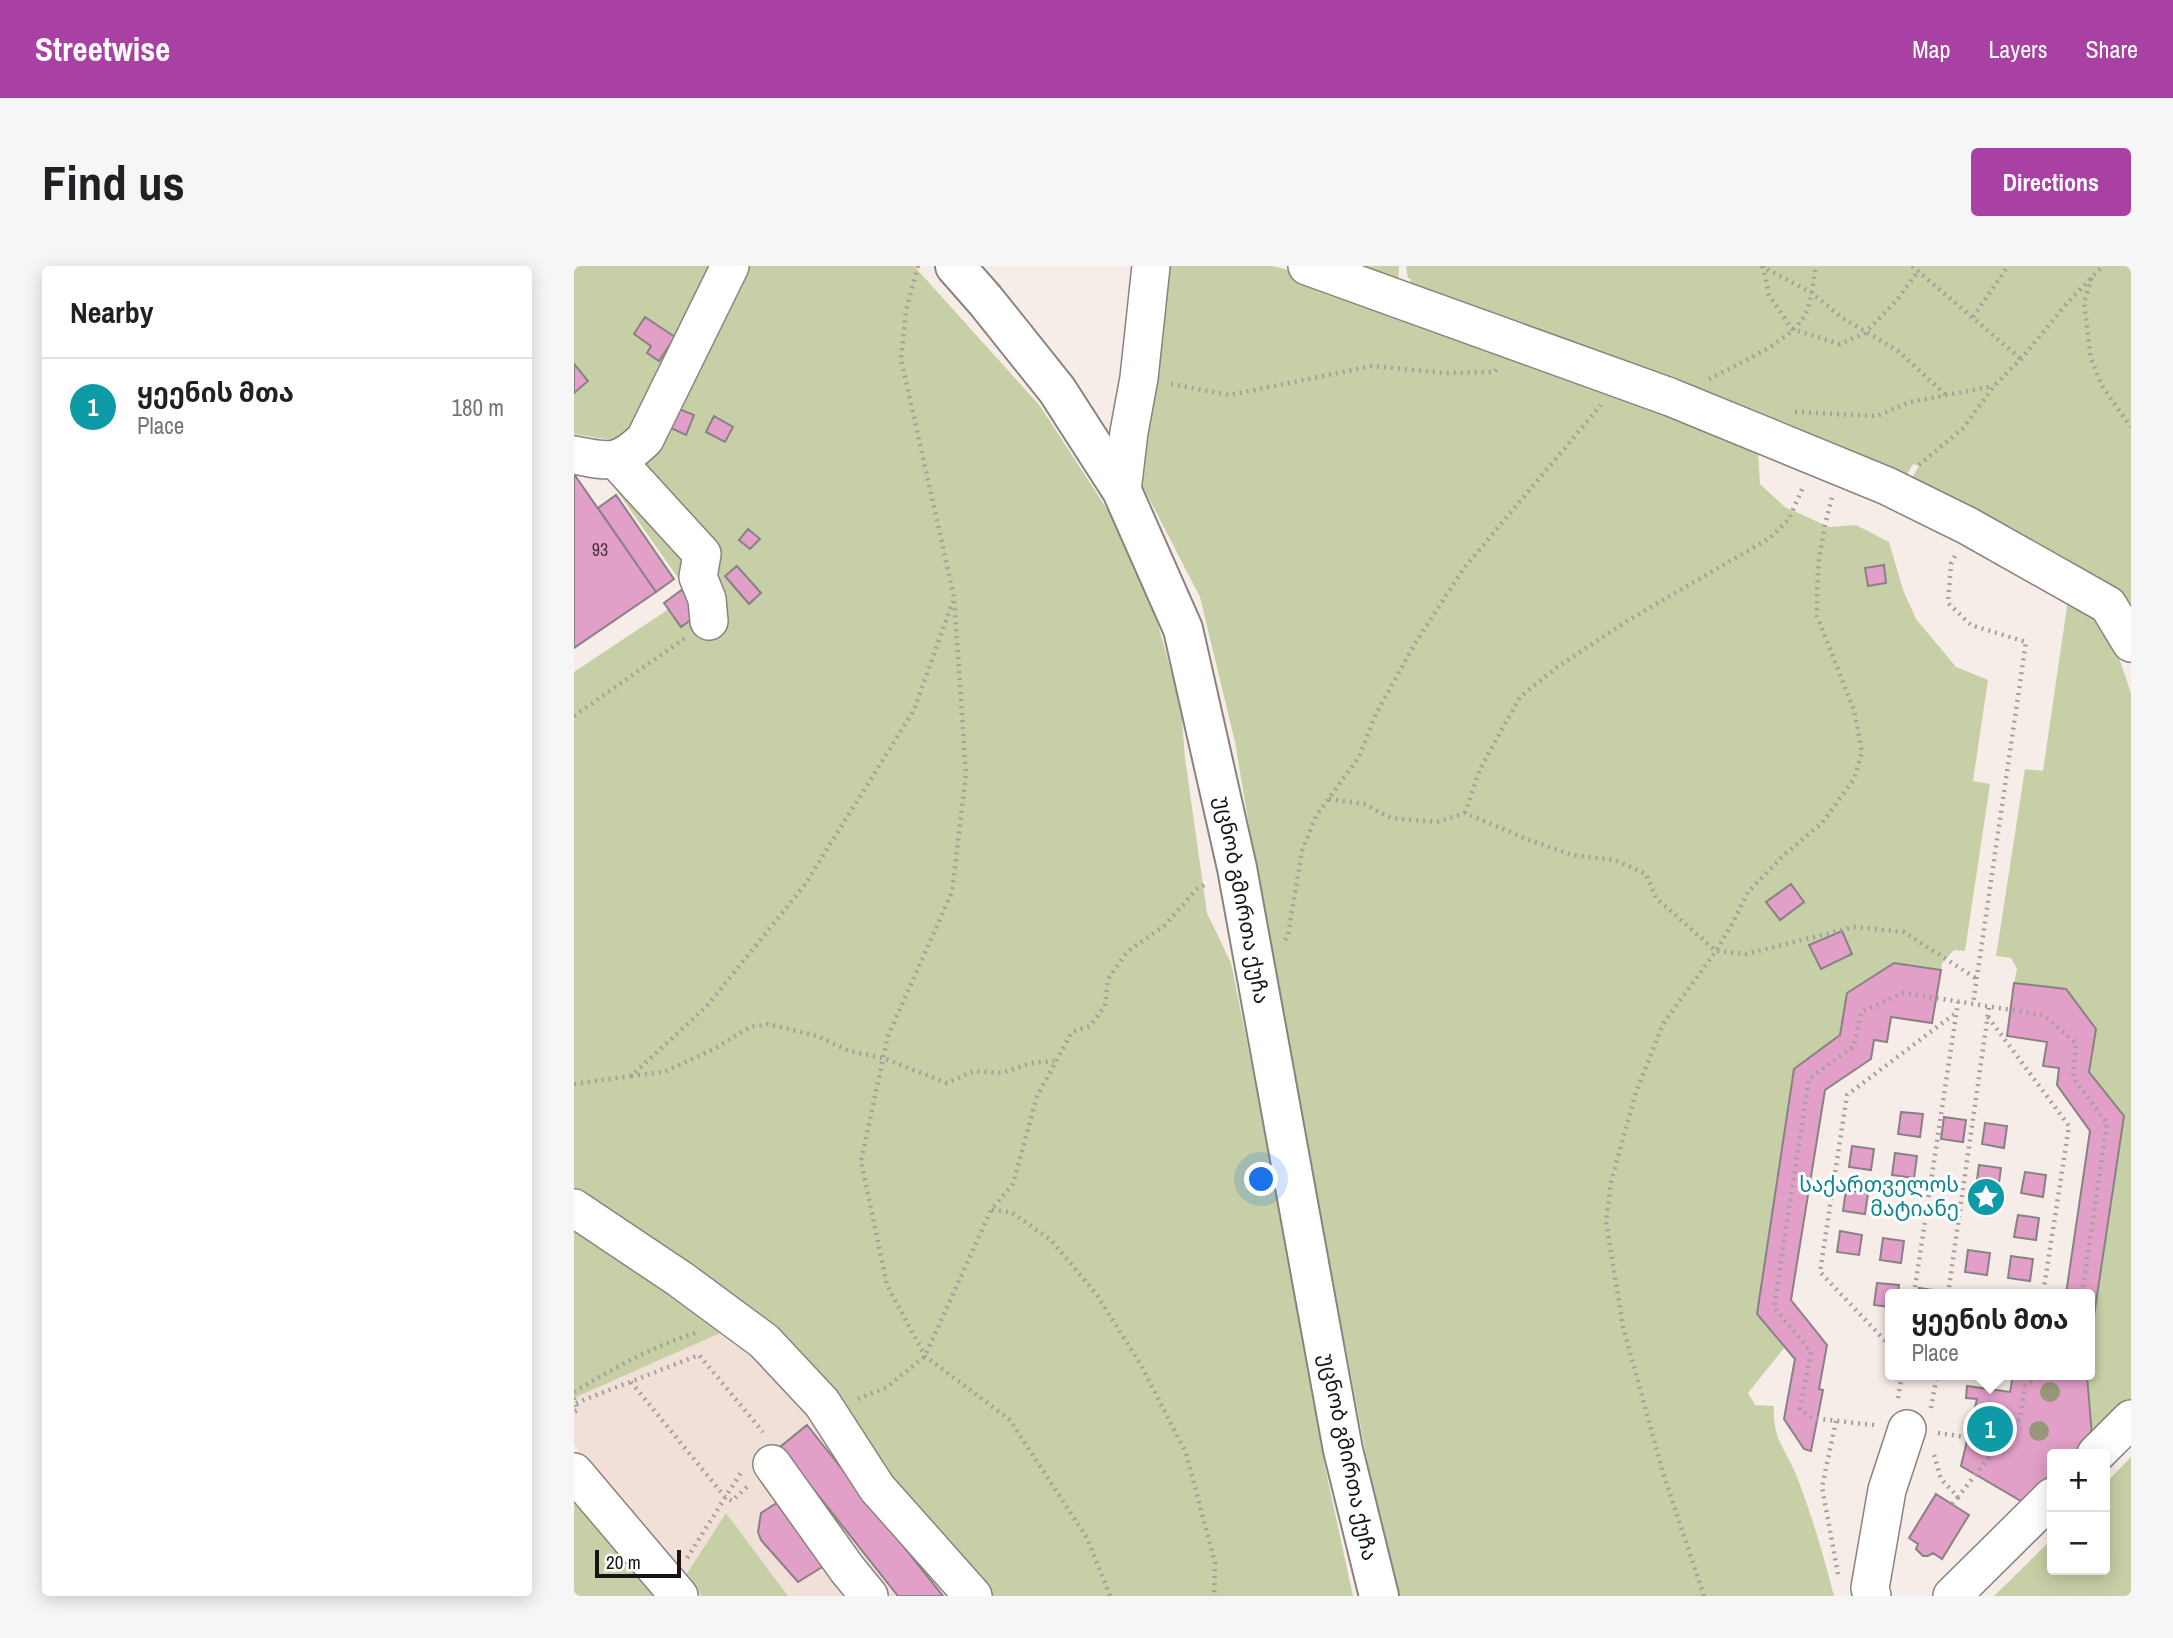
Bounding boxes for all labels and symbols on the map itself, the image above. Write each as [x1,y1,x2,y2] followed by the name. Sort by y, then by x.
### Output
[592,537,608,562] house number: 93
[1208,794,1277,1006] street label: უცნობ გმირთა ქუჩა
[1244,1162,1278,1196] your location
[1799,1170,1959,1223] place label: საქართველოს მატიანე
[1965,1176,2007,1218] place icon: საქართველოს მატიანე
[1312,1351,1385,1563] street label: უცნობ გმირთა ქუჩა
[1967,1403,2013,1455] pin: 1
[595,1547,681,1579] scale bar

